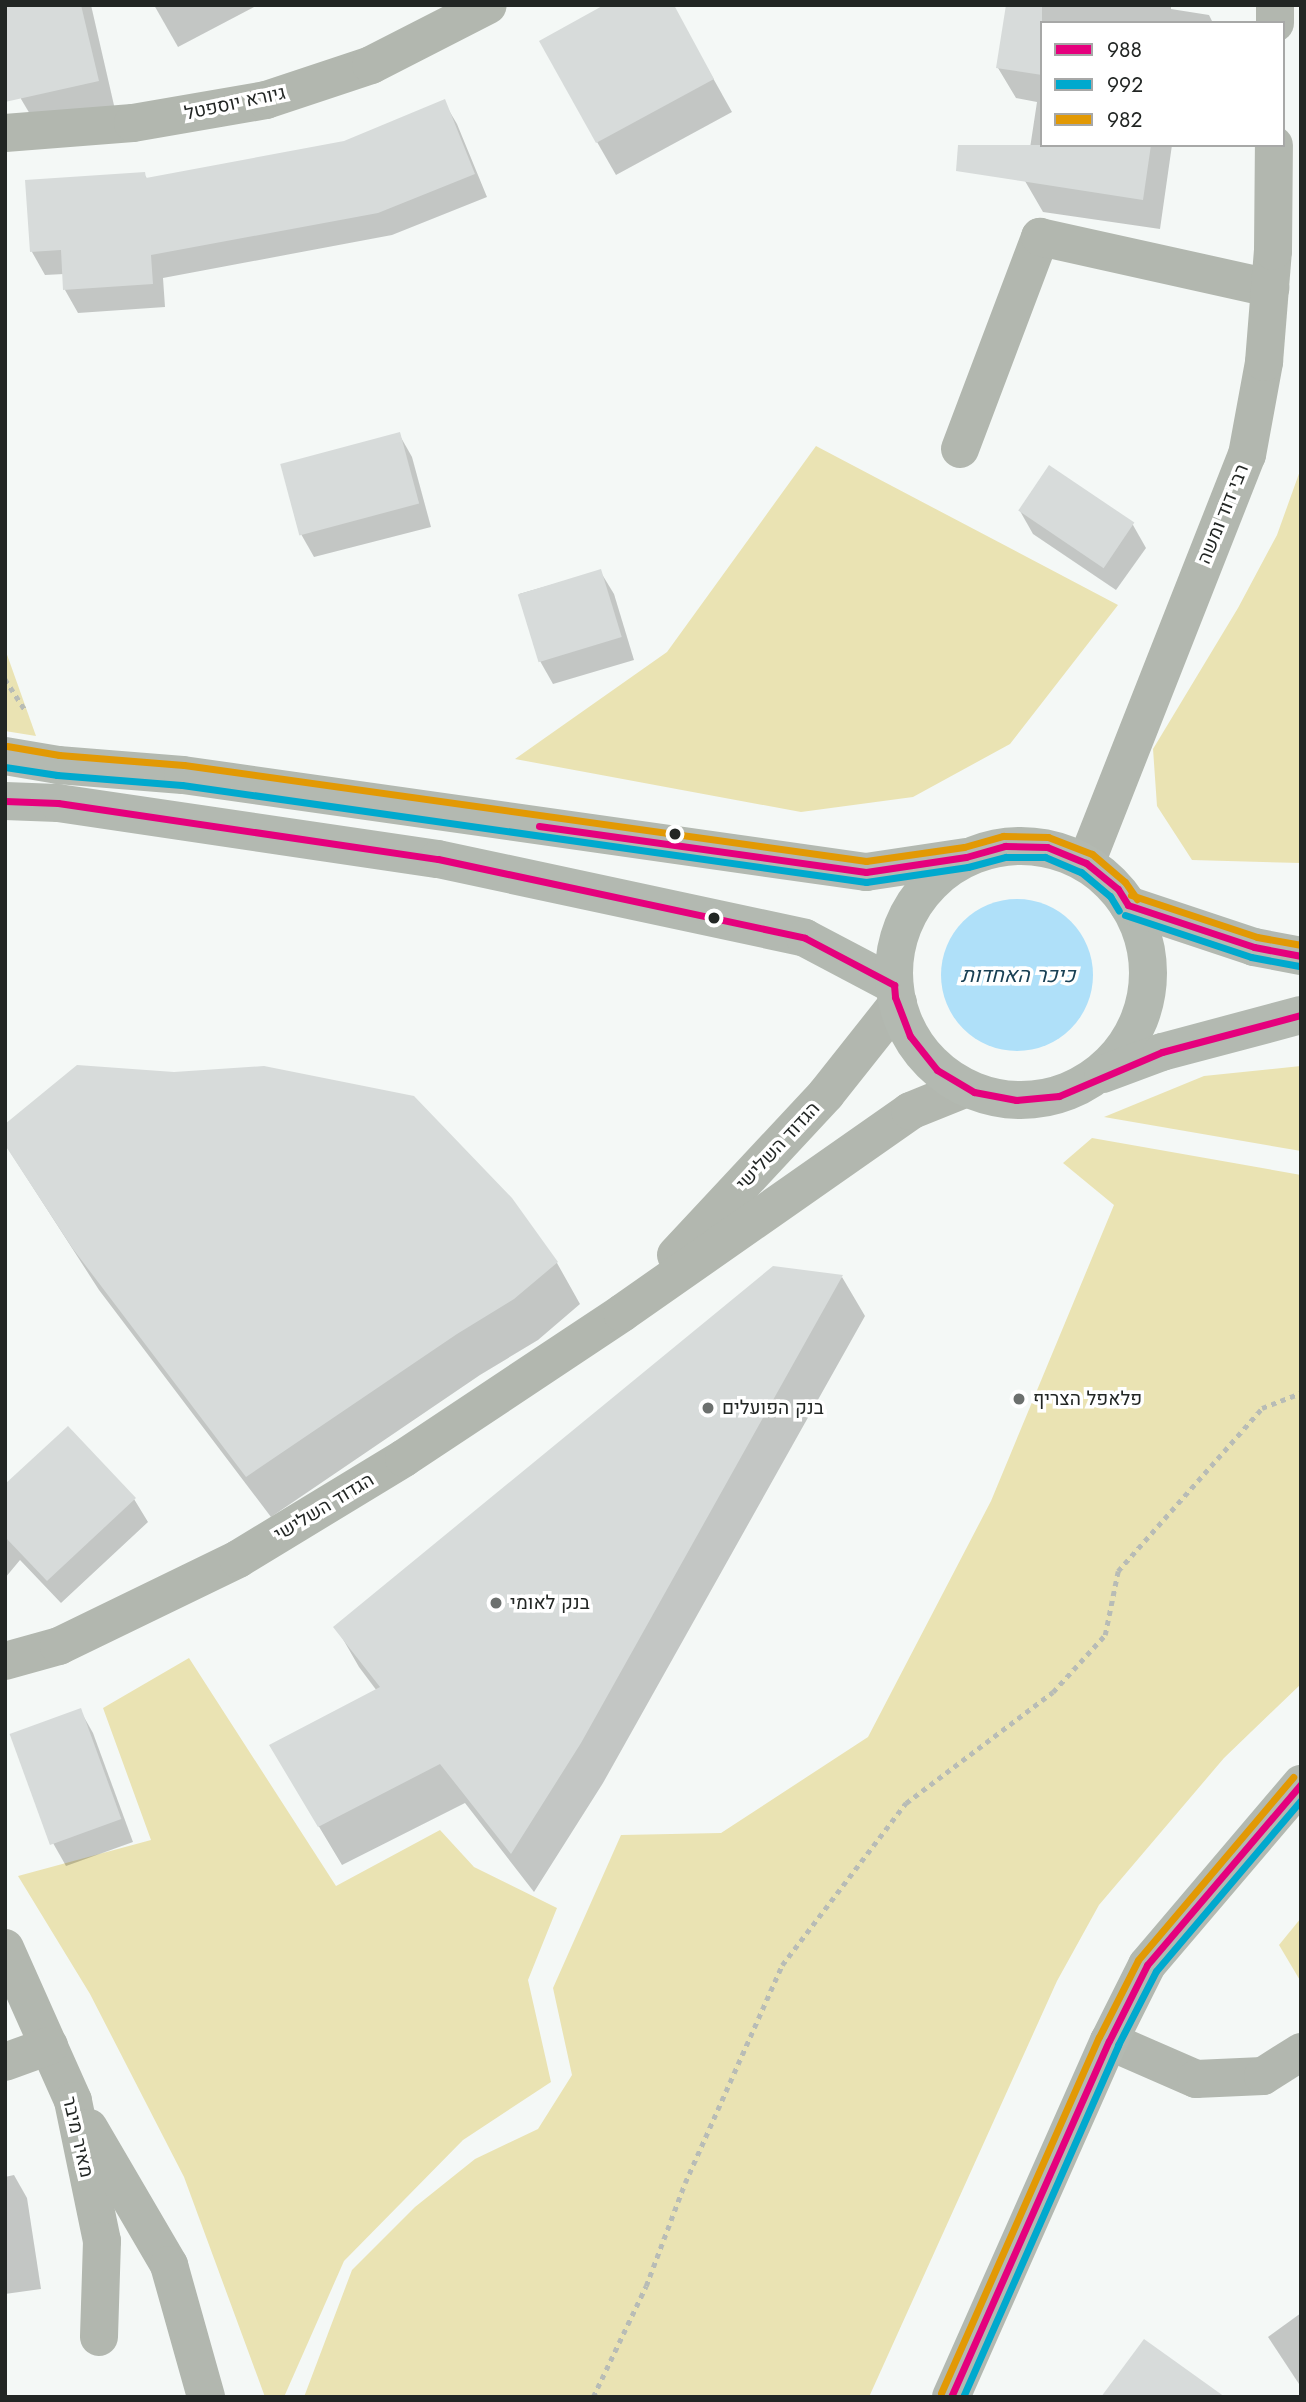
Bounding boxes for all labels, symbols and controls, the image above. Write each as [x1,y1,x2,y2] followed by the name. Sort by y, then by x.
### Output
[1040,21,1285,147] legend
[1107,35,1142,65] text: 988
[1107,70,1143,100] text: 992
[182,81,288,125] street label: גיורא יוספטל
[1107,105,1143,135] text: 982
[1193,461,1253,567] street label: רבי דוד ומשה
[668,827,682,841] unlabelled marker
[707,911,721,925] unlabelled marker
[961,962,1075,988] water label: כיכר האחדות
[731,1097,825,1195] street label: הגדוד השלישי
[1033,1388,1142,1410] place label: פלאפל הצריף
[1011,1391,1027,1407] marker: פלאפל הצריף
[722,1397,824,1419] place label: בנק הפועלים
[700,1400,716,1416] marker: בנק הפועלים
[270,1468,378,1546] street label: הגדוד השלישי
[510,1592,590,1614] place label: בנק לאומי
[488,1595,504,1611] marker: בנק לאומי
[58,2094,98,2180] street label: מאיר מיבר

